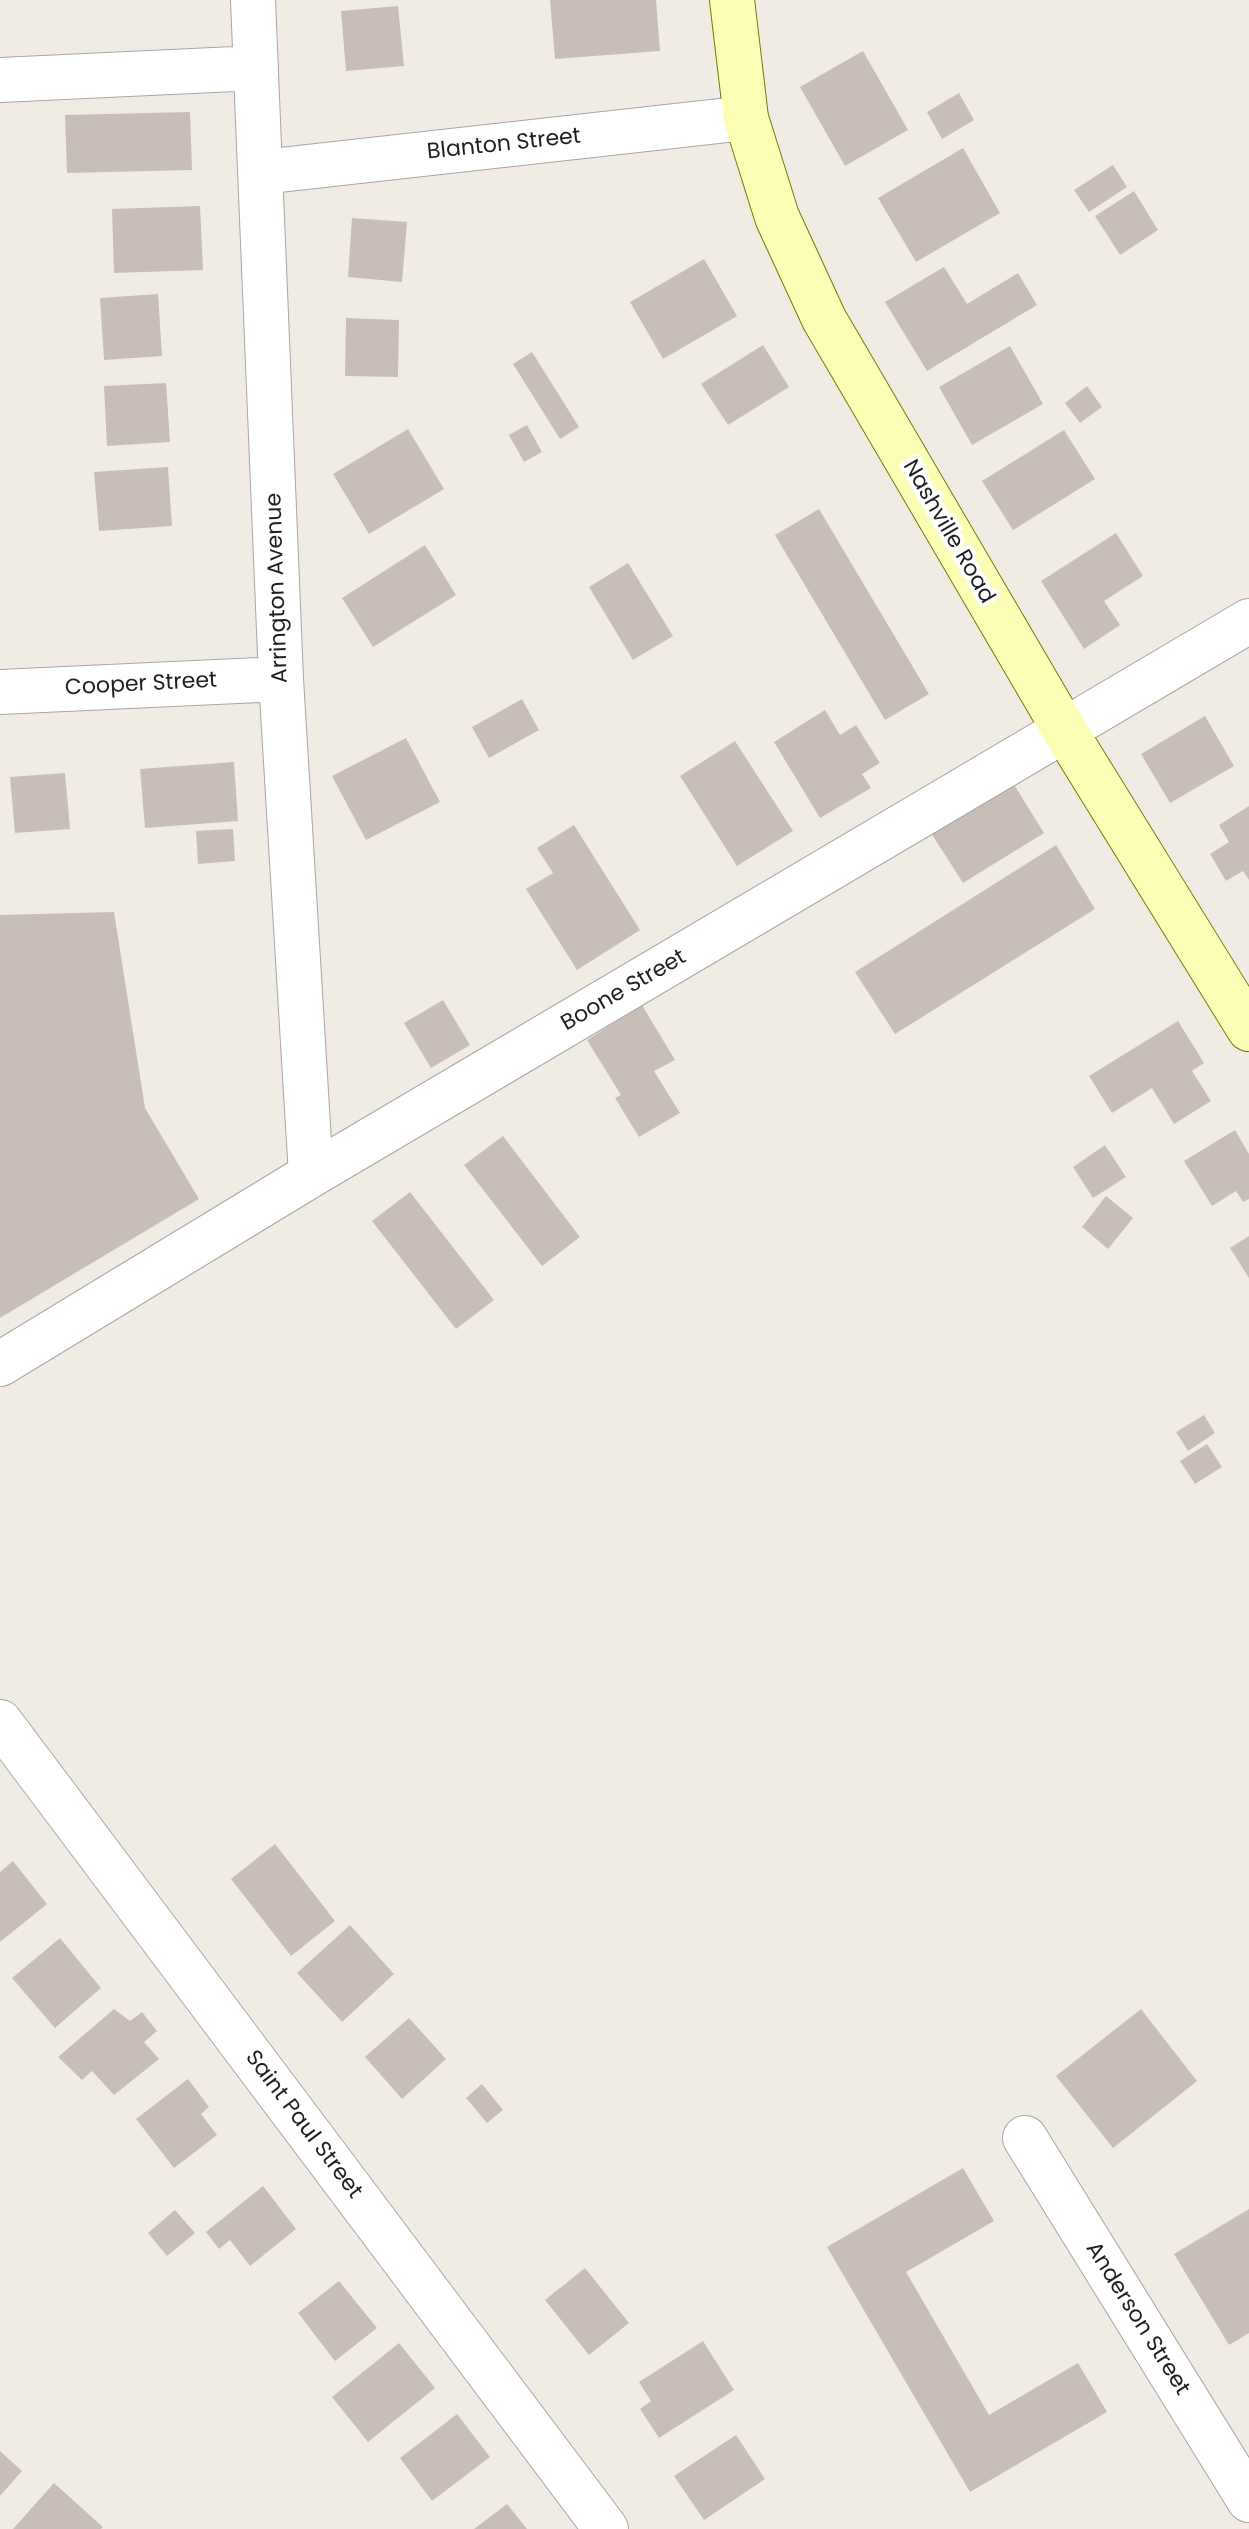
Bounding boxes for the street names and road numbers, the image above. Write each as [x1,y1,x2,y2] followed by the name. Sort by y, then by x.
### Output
[426,124,582,166] street label: Blanton Street
[896,456,1000,608] street label: Nashville Road
[261,492,295,684] street label: Arrington Avenue
[64,668,218,702] street label: Cooper Street
[557,945,691,1037] street label: Boone Street
[239,2046,367,2204] street label: Saint Paul Street
[1079,2238,1195,2400] street label: Anderson Street

